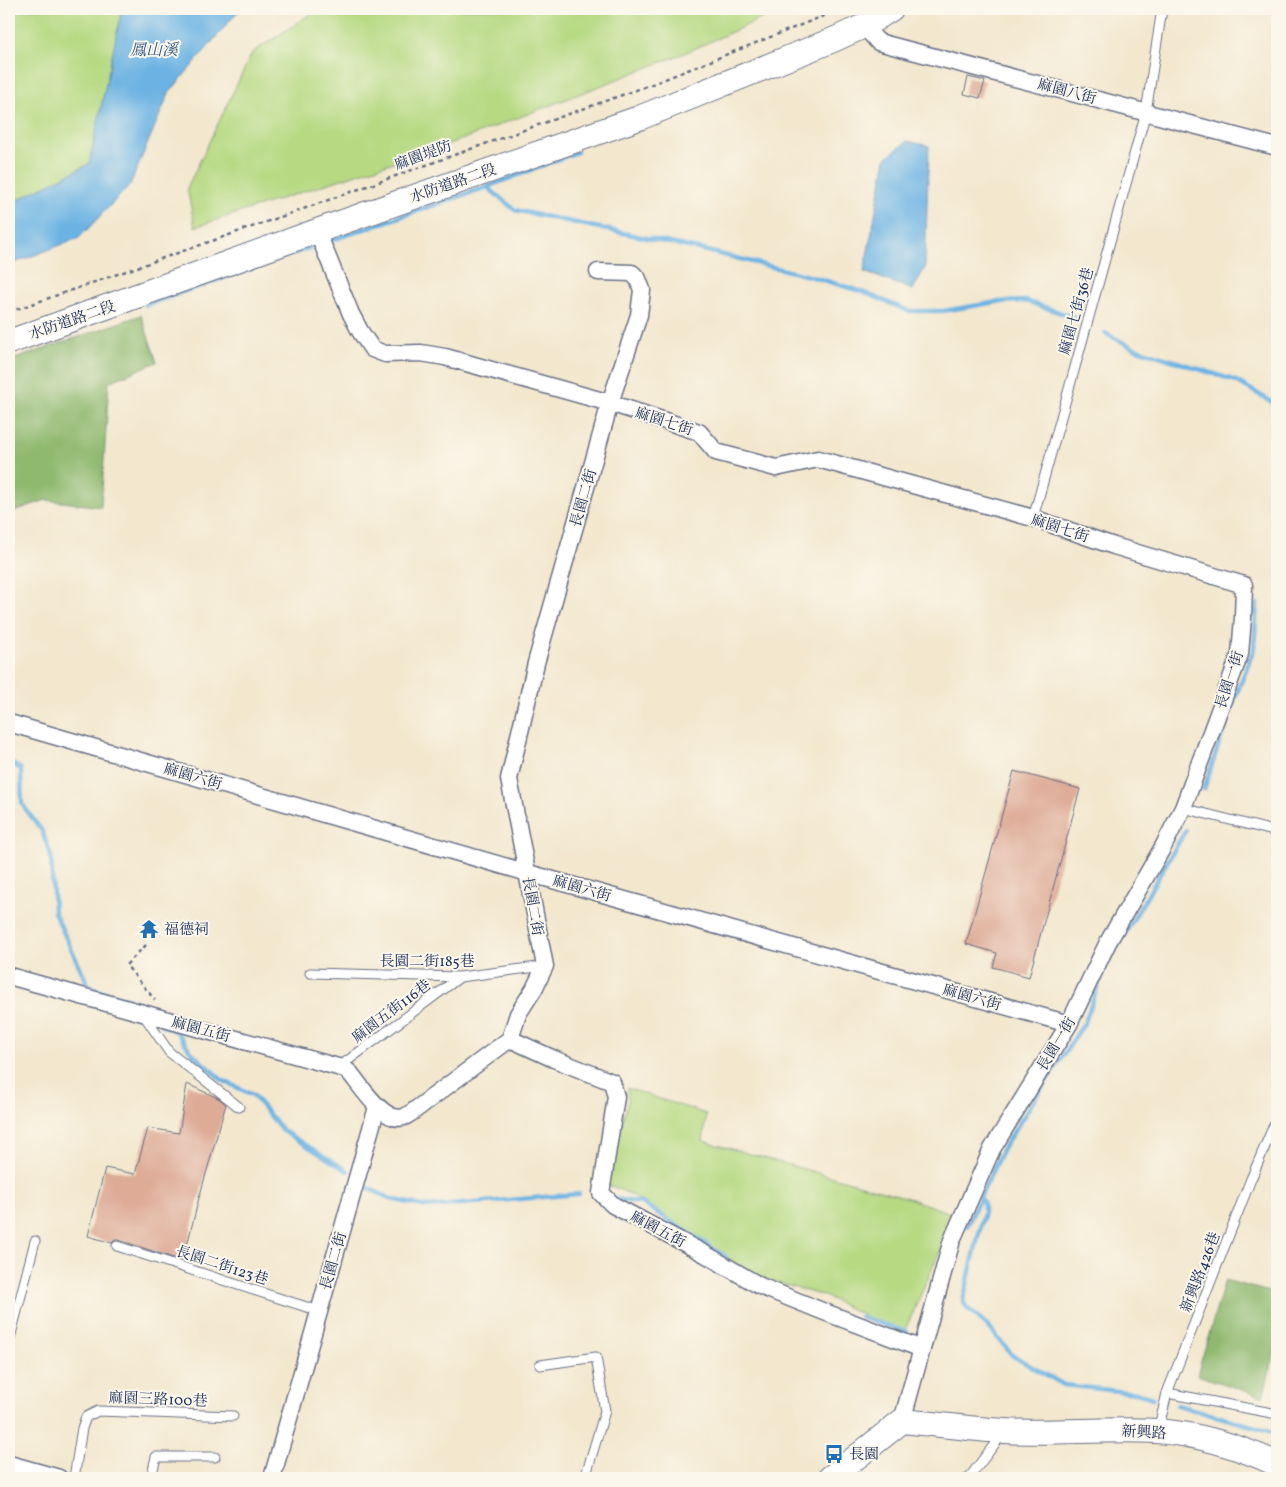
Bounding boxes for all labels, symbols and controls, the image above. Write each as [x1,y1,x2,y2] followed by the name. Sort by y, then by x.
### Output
[130,40,180,62] water label: 鳳山溪
[1035,75,1098,110] street label: 麻園八街
[392,136,455,177] street label: 麻園堤防
[408,160,499,209] street label: 水防道路二段
[1055,265,1100,358] street label: 麻園七街36巷
[27,297,118,346] street label: 水防道路二段
[632,403,695,442] street label: 麻園七街
[566,467,603,530] street label: 長園二街
[1028,510,1091,549] street label: 麻園七街
[1211,649,1250,712] street label: 長園一街
[161,759,224,796] street label: 麻園六街
[550,871,613,908] street label: 麻園六街
[516,875,547,938] street label: 長園二街
[138,918,160,940] temple icon: 福德祠
[164,920,209,941] place label: 福德祠
[379,952,475,973] street label: 長園二街185巷
[348,975,436,1049] street label: 麻園五街116巷
[940,980,1003,1017] street label: 麻園六街
[169,1013,232,1048] street label: 麻園五街
[1033,1014,1082,1076] street label: 長園一街
[626,1207,689,1254] street label: 麻園五街
[1176,1229,1226,1316] street label: 新興路426巷
[316,1230,353,1293] street label: 長園二街
[173,1242,270,1291] street label: 長園二街123巷
[108,1388,208,1413] street label: 麻園三路100巷
[1121,1422,1167,1445] street label: 新興路
[823,1443,845,1465] bus stop icon: 長園
[849,1445,879,1466] place label: 長園

